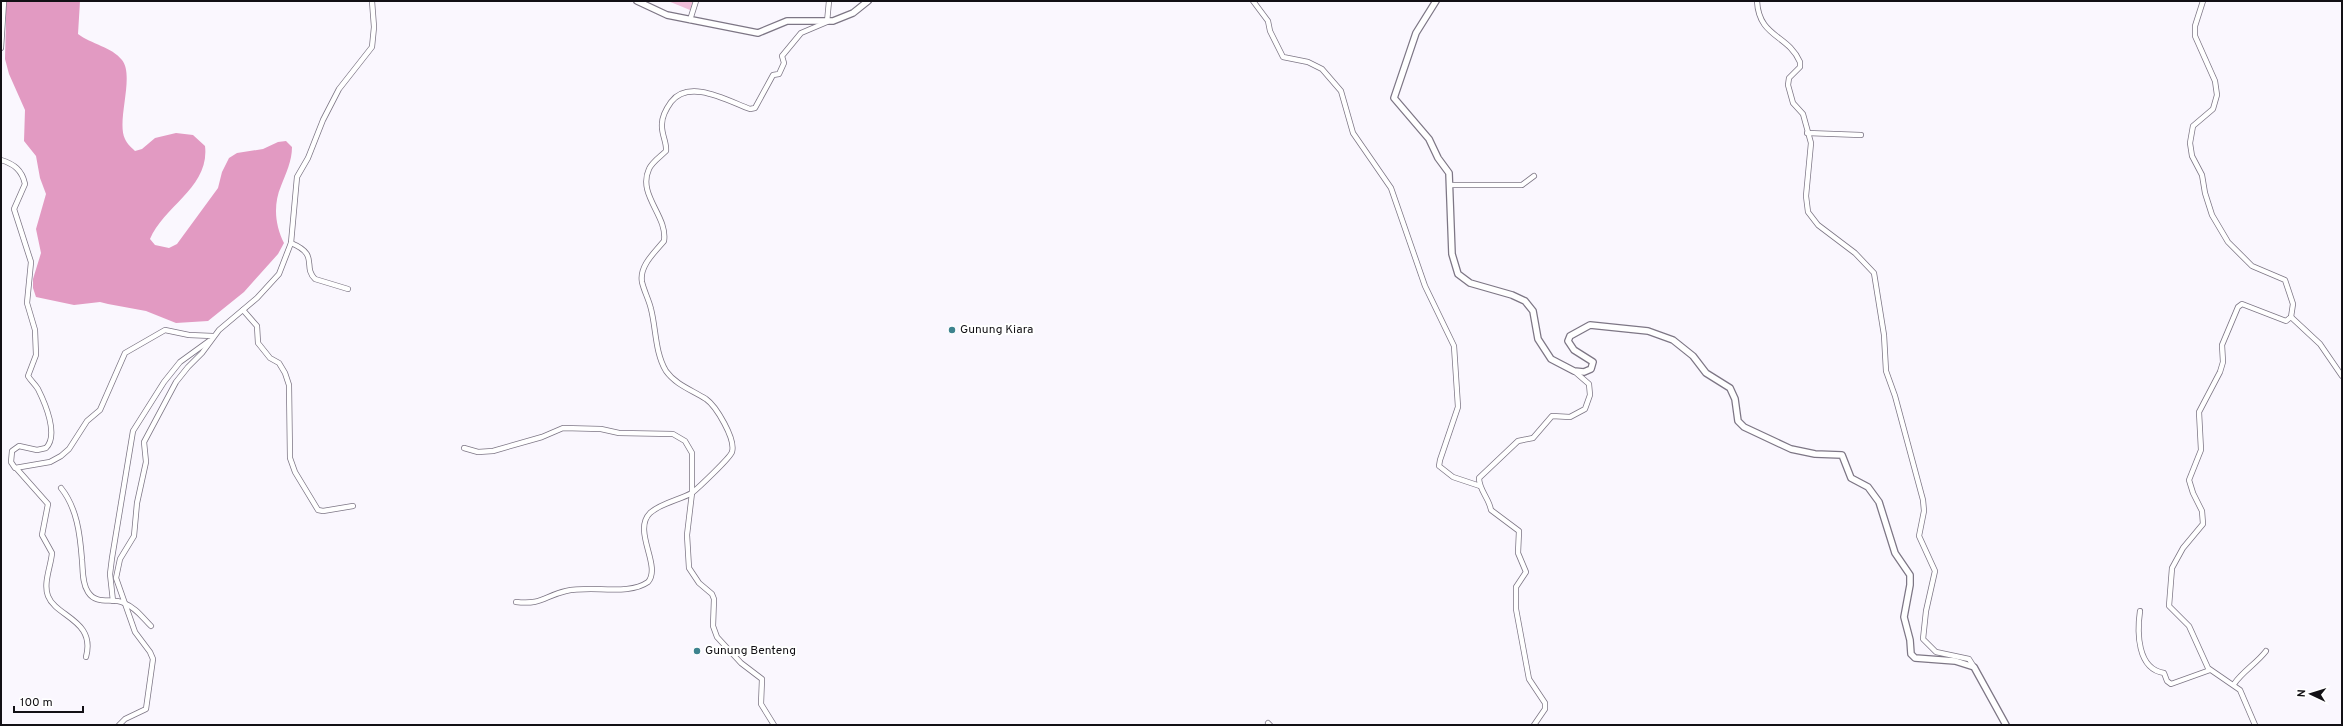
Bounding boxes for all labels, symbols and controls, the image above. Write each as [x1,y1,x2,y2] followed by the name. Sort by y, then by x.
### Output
[960,322,1033,338] place label: Gunung Kiara
[947,325,957,335] marker: Gunung Kiara
[705,643,796,659] place label: Gunung Benteng
[692,646,702,656] marker: Gunung Benteng
[2291,674,2331,714] north arrow
[14,688,83,714] scale bar
[2295,689,2309,698] text: N
[20,695,53,711] text: 100 m

